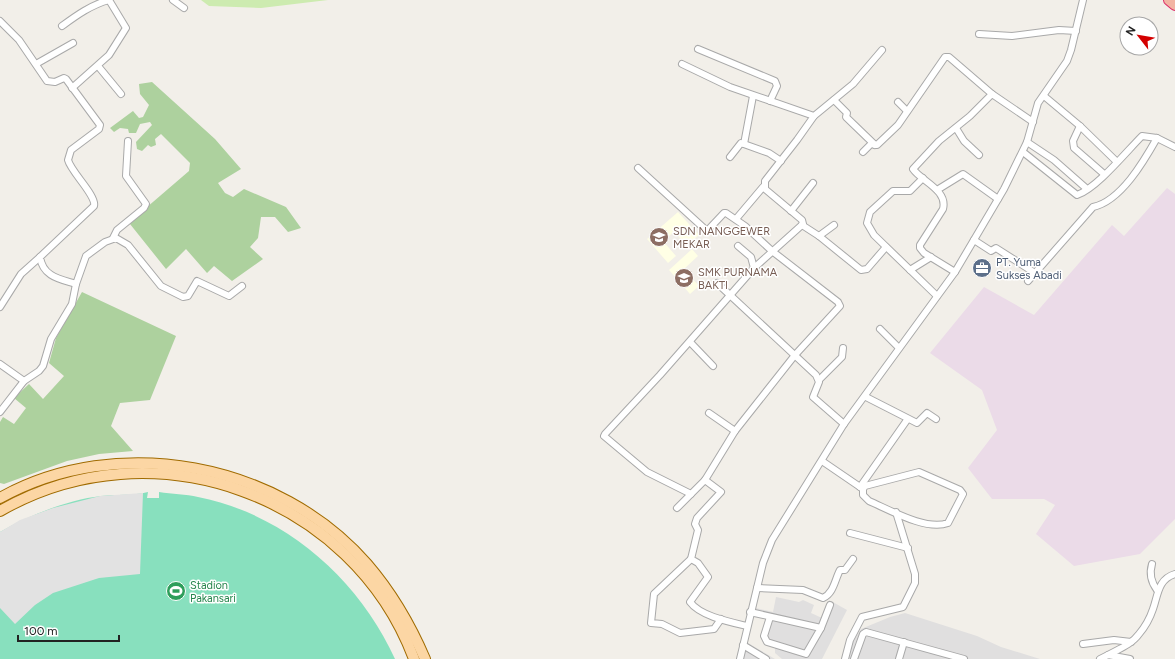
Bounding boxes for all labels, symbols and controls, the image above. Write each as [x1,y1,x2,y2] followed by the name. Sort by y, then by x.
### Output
[1119,16,1159,56] north arrow
[1123,24,1139,38] text: N
[673,225,770,251] place label: SDN NANGGEWER MEKAR
[648,226,670,248] school or university icon: SDN NANGGEWER MEKAR
[996,256,1062,282] place label: PT. Yuma Sukses Abadi
[971,257,993,279] office icon: PT. Yuma Sukses Abadi
[698,266,778,292] place label: SMK PURNAMA BAKTI
[673,267,695,289] school or university icon: SMK PURNAMA BAKTI
[190,579,236,605] place label: Stadion Pakansari
[165,580,187,602] sports icon: Stadion Pakansari
[18,617,119,643] scale bar
[24,624,58,638] text: 100 m

